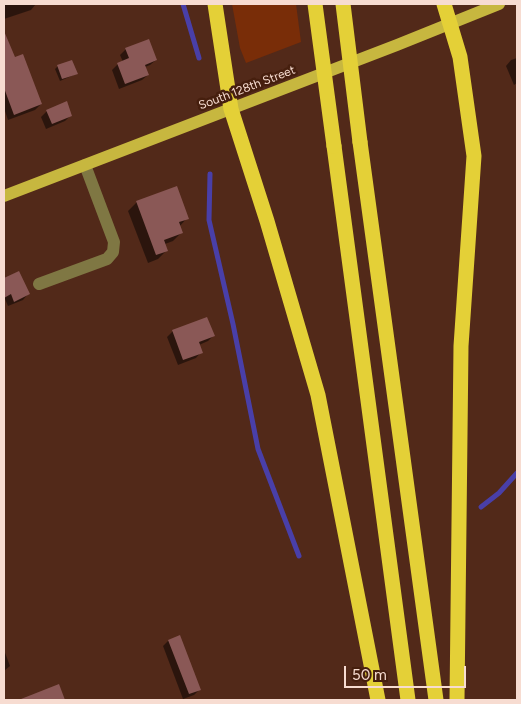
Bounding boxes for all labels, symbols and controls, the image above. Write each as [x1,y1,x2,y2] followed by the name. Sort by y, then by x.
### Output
[197,63,297,113] street label: South 128th Street
[346,656,468,688] scale bar
[352,666,387,684] text: 50 m

